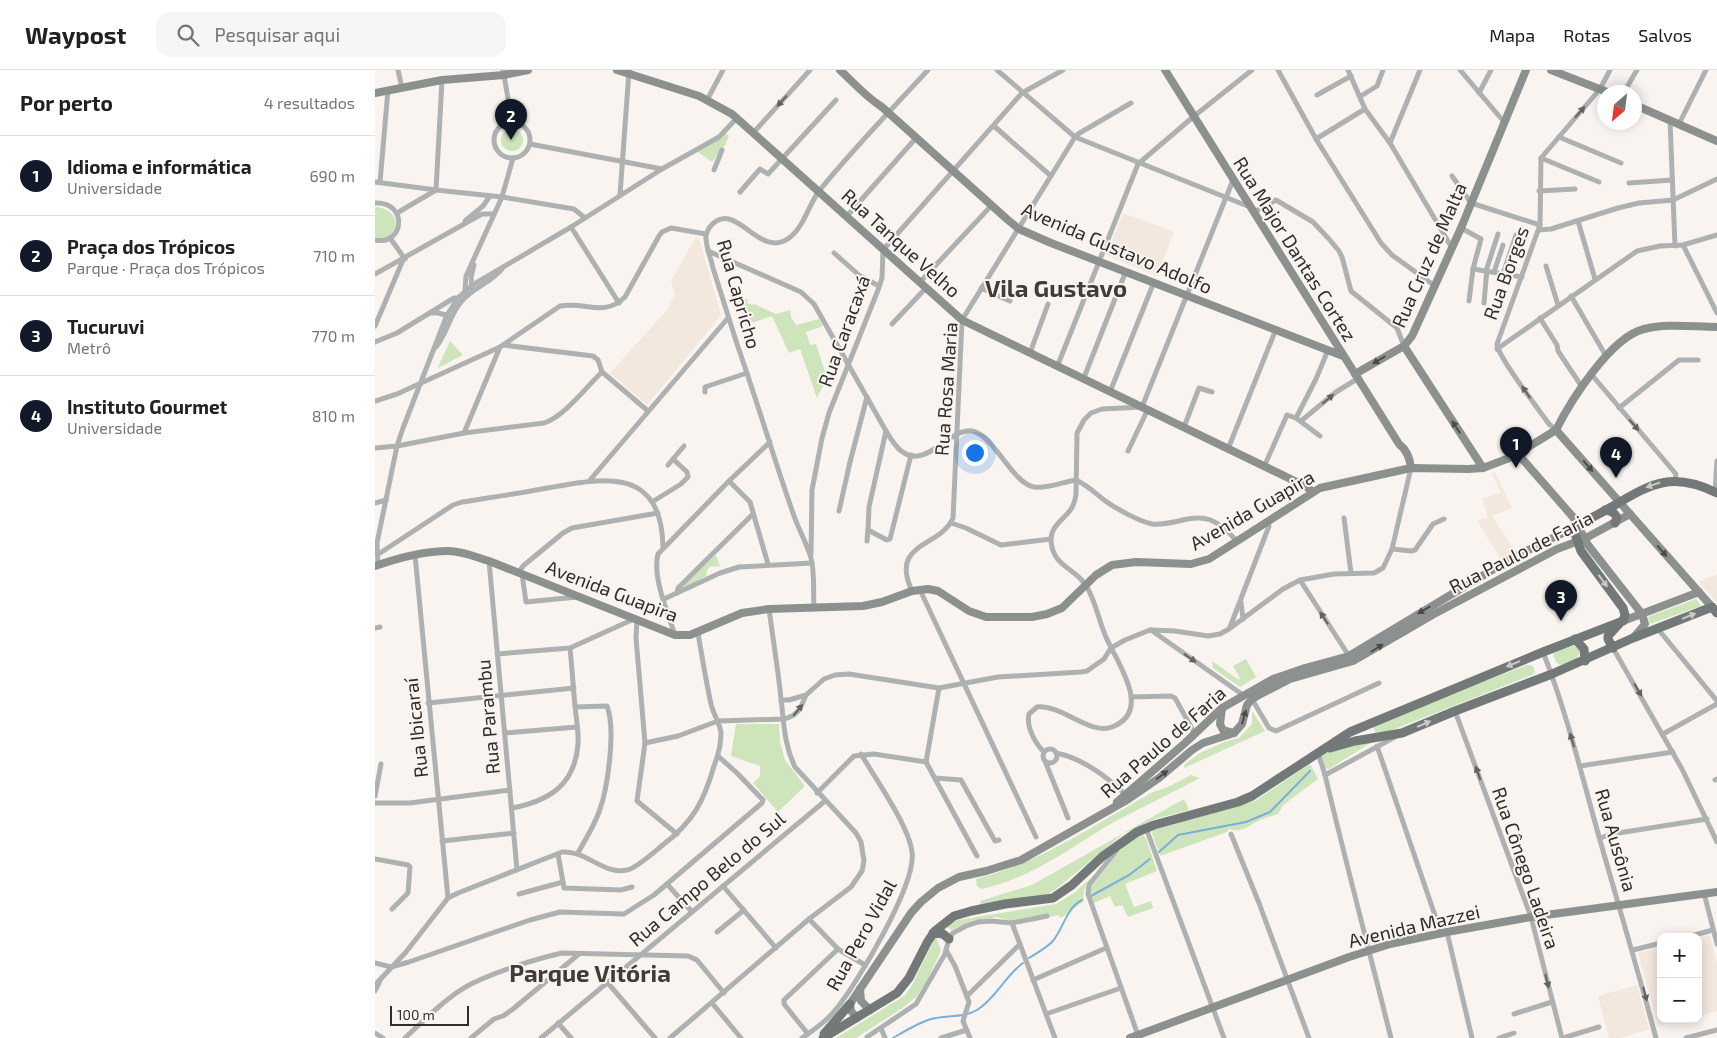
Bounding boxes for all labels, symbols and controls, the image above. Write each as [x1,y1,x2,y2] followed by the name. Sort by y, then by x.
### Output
[156,12,506,57] search box
[25,20,126,49] text: Waypost
[174,21,202,49] icon: search
[214,23,340,46] text: Pesquisar aqui
[1489,24,1535,46] text: Mapa
[1563,24,1610,46] text: Rotas
[1638,24,1692,46] text: Salvos
[1597,85,1642,130] north arrow
[20,90,113,115] text: Por perto
[264,93,355,112] text: 4 resultados
[776,95,788,107] one-way arrow
[495,99,527,140] pin: 2
[1574,106,1585,119] one-way arrow
[1229,152,1362,345] street label: Rua Major Dantas Cortez
[67,155,252,178] text: Idioma e informática
[33,166,39,185] text: 1
[309,166,355,185] text: 690 m
[67,178,162,197] text: Universidade
[1386,179,1471,331] street label: Rua Cruz de Malta
[837,183,965,302] street label: Rua Tanque Velho
[1019,197,1216,298] street label: Avenida Gustavo Adolfo
[1478,223,1533,323] street label: Rua Borges
[67,235,235,258] text: Praça dos Trópicos
[713,236,766,351] street label: Rua Capricho
[31,246,41,265] text: 2
[313,246,355,265] text: 710 m
[67,258,265,277] text: Parque · Praça dos Trópicos
[813,272,874,390] street label: Rua Caracaxá
[985,273,1127,302] district label: Vila Gustavo
[67,315,145,338] text: Tucuruvi
[929,321,962,457] street label: Rua Rosa Maria
[31,326,41,345] text: 3
[311,326,355,345] text: 770 m
[67,338,111,357] text: Metrô
[1372,356,1387,364] one-way arrow
[1521,385,1531,398] one-way arrow
[1322,393,1335,404] one-way arrow
[67,395,227,418] text: Instituto Gourmet
[31,406,41,425] text: 4
[312,406,355,425] text: 810 m
[67,418,162,437] text: Universidade
[1628,419,1640,431] one-way arrow
[1452,420,1461,434] one-way arrow
[1500,427,1532,468] pin: 1
[1600,437,1632,478] pin: 4
[962,440,988,466] your location
[1582,459,1593,472] one-way arrow
[1185,465,1318,554] street label: Avenida Guapira
[1646,482,1661,489] one-way arrow
[1445,505,1597,598] street label: Rua Paulo de Faria
[1657,544,1668,557] one-way arrow
[543,555,682,626] street label: Avenida Guapira
[1598,574,1609,587] one-way arrow
[1545,580,1577,621] pin: 3
[1417,606,1430,615] one-way arrow
[1320,611,1329,625] one-way arrow
[1682,612,1697,620] one-way arrow
[1370,643,1384,652] one-way arrow
[1183,653,1197,663] one-way arrow
[471,659,504,775] street label: Rua Parambu
[1506,661,1520,669] one-way arrow
[399,676,432,779] street label: Rua Ibicaraí
[1095,681,1230,802] street label: Rua Paulo de Faria
[1633,683,1642,697] one-way arrow
[792,704,803,717] one-way arrow
[1240,709,1248,724] one-way arrow
[1417,719,1431,727] one-way arrow
[1567,733,1575,748] one-way arrow
[1474,765,1482,780] one-way arrow
[1155,770,1168,781] one-way arrow
[1488,784,1565,952] street label: Rua Cônego Ladeira
[1591,786,1642,894] street label: Rua Ausônia
[624,806,790,951] street label: Rua Campo Belo do Sul
[821,875,901,994] street label: Rua Pero Vidal
[1346,899,1482,952] street label: Avenida Mazzei
[1657,933,1702,1023] map controls
[1657,933,1702,978] button: +
[509,958,671,987] district label: Parque Vitória
[1543,974,1551,989] one-way arrow
[1657,978,1702,1023] button: −
[1641,987,1649,1002] one-way arrow
[390,1003,469,1026] scale bar
[397,1006,435,1023] text: 100 m

